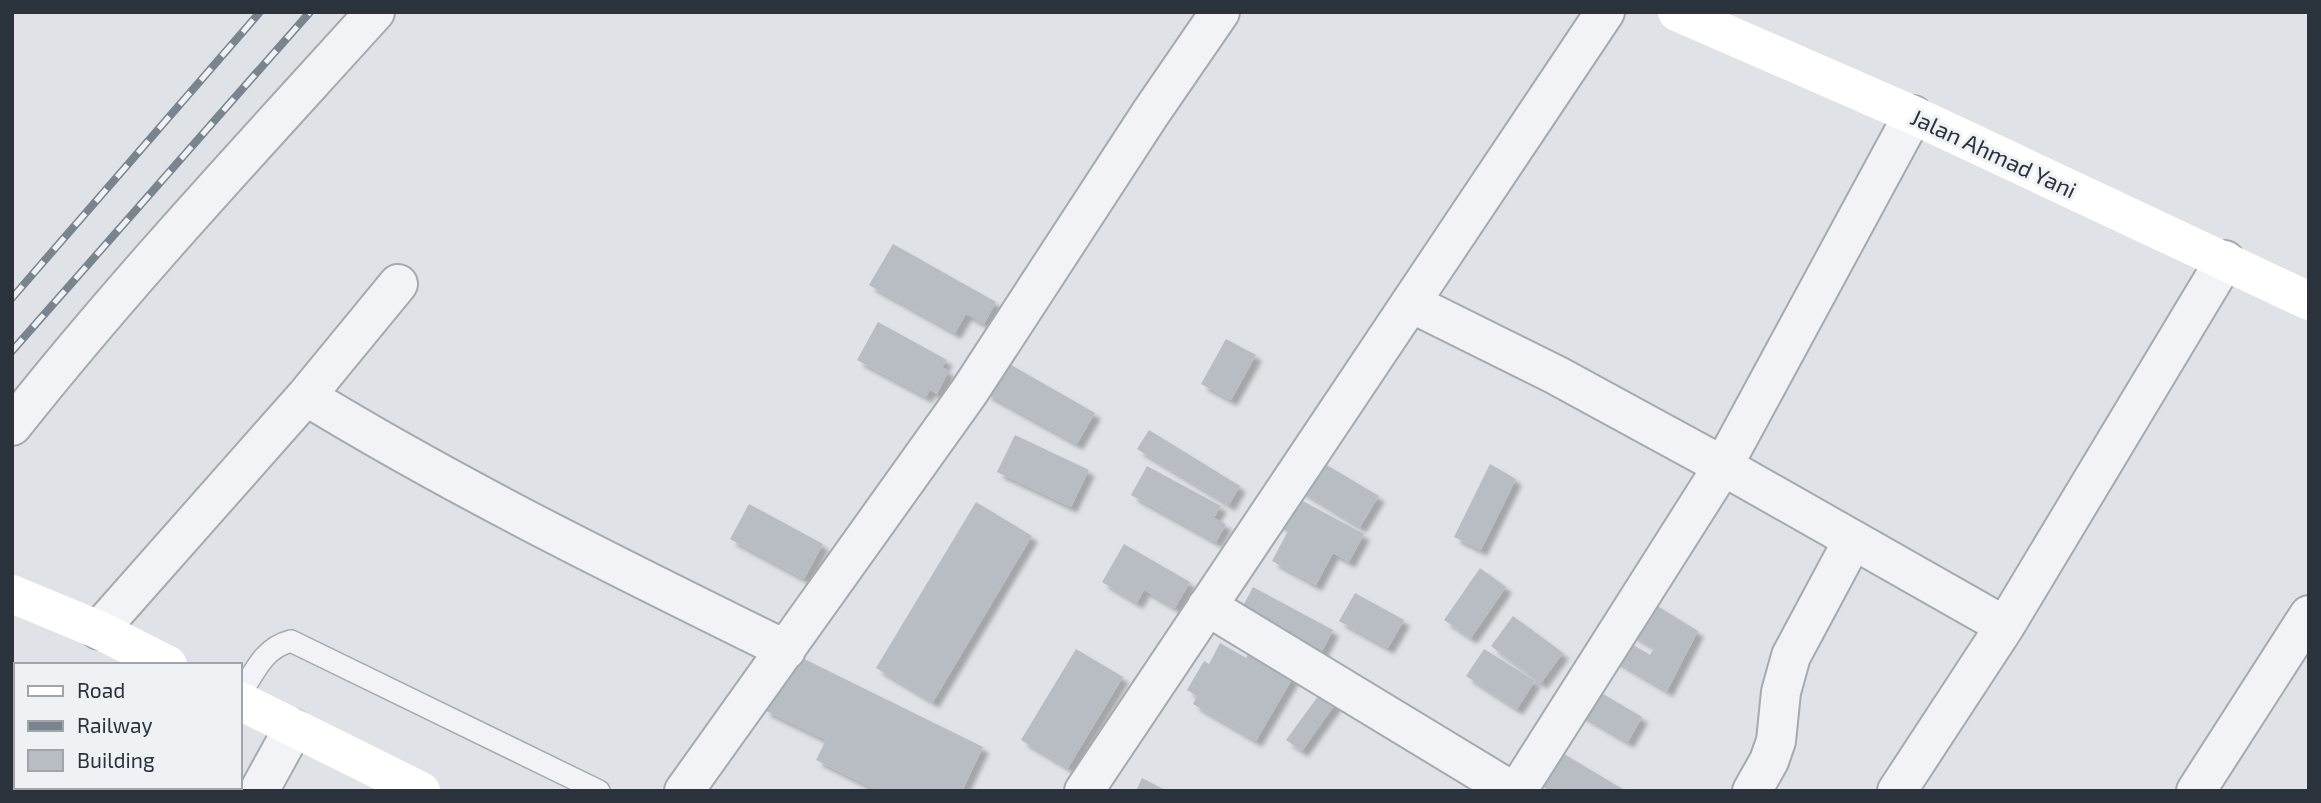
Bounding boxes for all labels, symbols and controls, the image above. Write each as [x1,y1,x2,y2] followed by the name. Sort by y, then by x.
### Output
[1907,102,2081,204] street label: Jalan Ahmad Yani
[14,663,242,789] legend
[77,677,125,702] text: Road
[77,712,153,737] text: Railway
[77,747,155,772] text: Building

